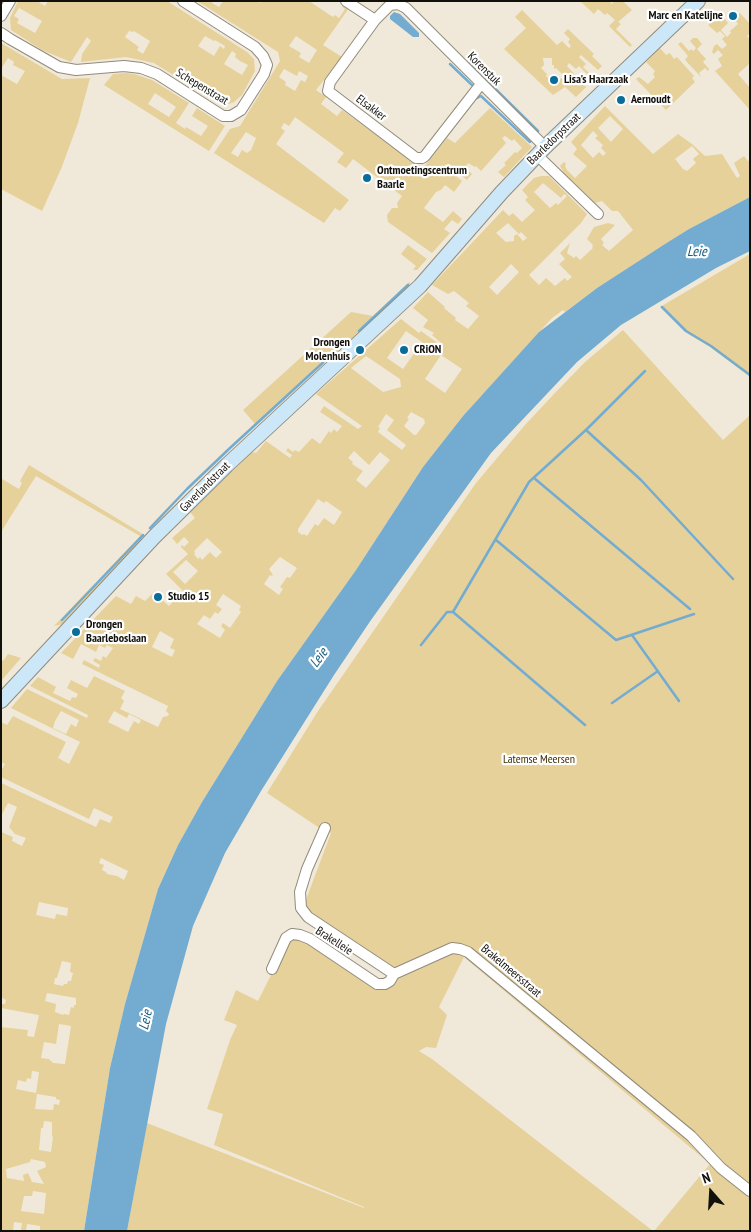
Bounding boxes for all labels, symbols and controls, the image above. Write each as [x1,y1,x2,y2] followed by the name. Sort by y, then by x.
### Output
[648,9,723,23] place label: Marc en Katelijne
[727,10,739,22] marker: Marc en Katelijne
[464,49,504,89] street label: Korenstuk
[173,66,231,108] street label: Schepenstraat
[564,73,628,87] place label: Lisa's Haarzaak
[548,74,560,86] marker: Lisa's Haarzaak
[353,92,389,124] street label: Elsakker
[631,93,670,107] place label: Aernoudt
[615,94,627,106] marker: Aernoudt
[524,110,584,168] street label: Baarledorpstraat
[377,164,467,192] place label: Ontmoetingscentrum Baarle
[361,172,373,184] marker: Ontmoetingscentrum Baarle
[687,244,707,260] water label: Leie
[306,336,350,364] place label: Drongen Molenhuis
[414,343,441,357] place label: CRiON
[354,344,366,356] marker: Drongen Molenhuis
[398,344,410,356] marker: CRiON
[177,459,233,515] street label: Gaverlandstraat
[168,590,209,604] place label: Studio 15
[152,591,164,603] marker: Studio 15
[86,618,146,646] place label: Drongen Baarleboslaan
[70,626,82,638] marker: Drongen Baarleboslaan
[306,645,332,671] water label: Leie
[503,753,575,767] park label: Latemse Meersen
[313,924,355,958] street label: Brakelleie
[478,942,544,1000] street label: Brakelmeersstraat
[136,1009,156,1031] water label: Leie
[686,1167,736,1217] north arrow
[700,1168,713,1188] text: N

